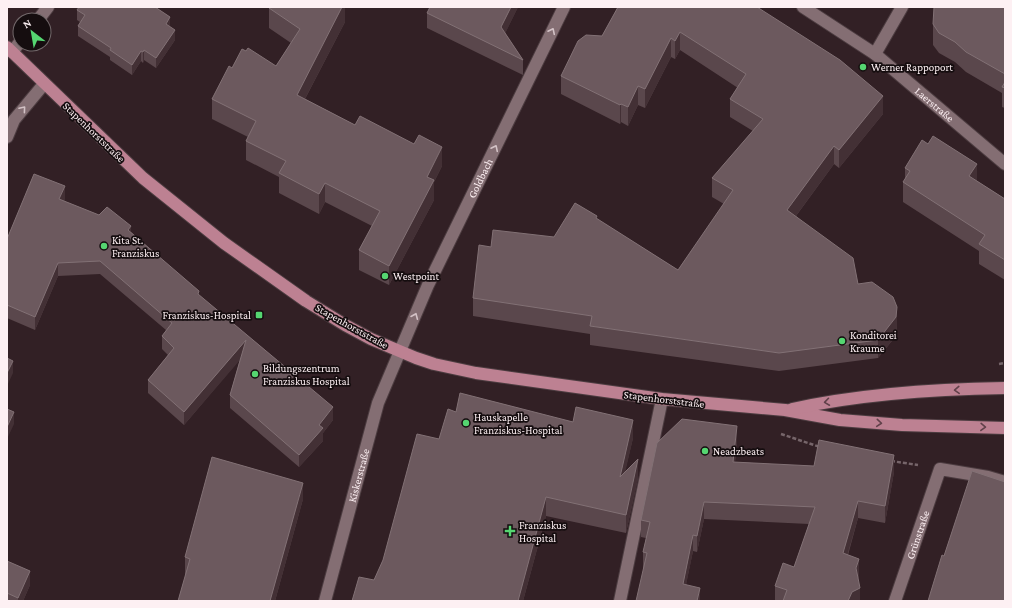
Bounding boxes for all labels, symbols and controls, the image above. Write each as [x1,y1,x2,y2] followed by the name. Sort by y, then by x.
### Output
[12,12,52,52] north arrow
[21,16,34,31] text: N
[547,28,555,36] one-way arrow
[871,61,953,74] place label: Werner Rappoport
[858,62,868,72] marker: Werner Rappoport
[913,85,957,124] street label: Laerstraße
[60,100,127,165] street label: Stapenhorststraße
[19,106,26,113] one-way arrow
[490,145,498,152] one-way arrow
[466,157,495,200] street label: Goldbach
[112,234,159,259] place label: Kita St. Franziskus
[99,241,109,251] marker: Kita St. Franziskus
[393,270,439,283] place label: Westpoint
[380,271,390,281] marker: Westpoint
[313,301,391,352] street label: Stapenhorststraße
[163,309,251,322] place label: Franziskus-Hospital
[254,310,264,320] marker: Franziskus-Hospital
[410,312,418,320] one-way arrow
[850,329,897,354] place label: Konditorei Kraume
[837,336,847,346] marker: Konditorei Kraume
[263,362,350,388] place label: Bildungszentrum Franziskus Hospital
[250,369,260,379] marker: Bildungszentrum Franziskus Hospital
[954,386,960,395] one-way arrow
[623,388,705,411] street label: Stapenhorststraße
[824,397,830,406] one-way arrow
[474,411,563,437] place label: Hauskapelle Franziskus-Hospital
[461,418,471,428] marker: Hauskapelle Franziskus-Hospital
[876,418,882,427] one-way arrow
[980,423,986,432] one-way arrow
[713,445,764,457] place label: Neadzbeats
[700,446,710,456] marker: Neadzbeats
[346,447,372,504] street label: Kiskerstraße
[904,509,931,561] street label: Grünstraße
[519,519,566,545] place label: Franziskus Hospital
[504,525,516,537] marker: Franziskus Hospital

